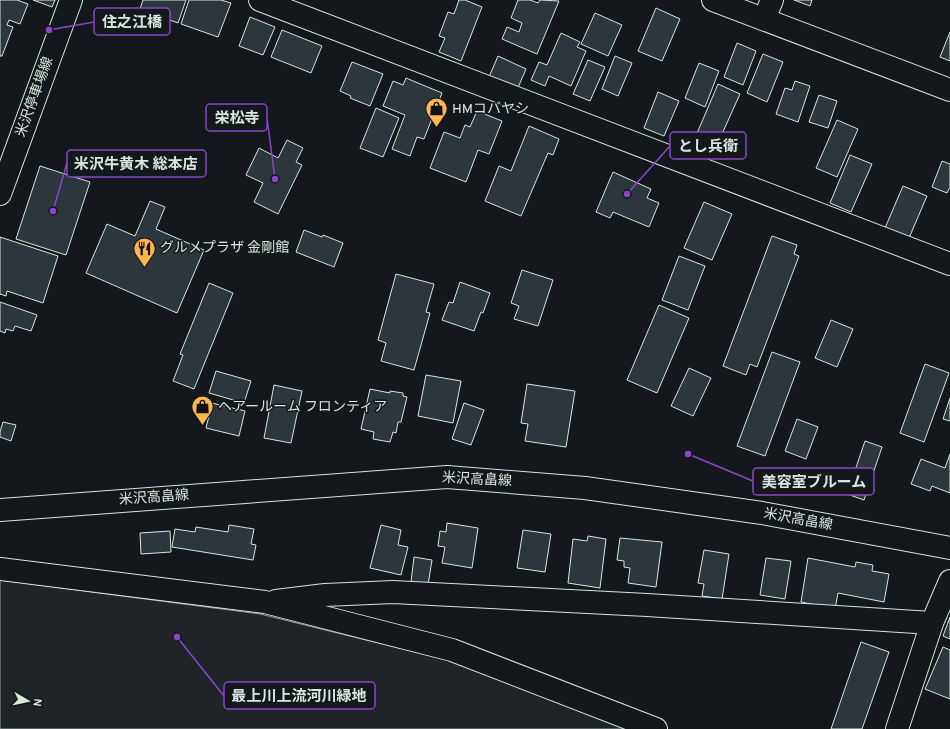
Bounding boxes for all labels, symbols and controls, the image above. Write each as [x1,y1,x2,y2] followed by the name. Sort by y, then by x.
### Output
[94,8,170,35] callout: 住之江橋
[102,14,163,33] text: 住之江橋
[13,55,57,139] street label: 米沢停車場線
[424,96,450,129] shop icon: HMコバヤシ
[452,101,529,118] place label: HMコバヤシ
[206,104,267,131] callout: 栄松寺
[214,110,260,129] text: 栄松寺
[670,132,746,159] callout: とし兵衛
[678,138,738,157] text: とし兵衛
[67,150,206,177] callout: 米沢牛黄木 総本店
[74,155,198,175] text: 米沢牛黄木 総本店
[131,235,157,268] restaurant icon: グルメプラザ 金剛館
[160,240,289,257] place label: グルメプラザ 金剛館
[189,394,215,427] shop icon: ヘアールーム フロンティア
[218,399,387,416] place label: ヘアールーム フロンティア
[753,468,874,495] callout: 美容室ブルーム
[442,469,512,490] street label: 米沢高畠線
[762,473,866,493] text: 美容室ブルーム
[118,486,190,509] street label: 米沢高畠線
[762,505,834,534] street label: 米沢高畠線
[8,681,48,721] north arrow
[224,682,375,709] callout: 最上川上流河川緑地
[231,688,367,707] text: 最上川上流河川緑地
[29,697,44,707] text: N

